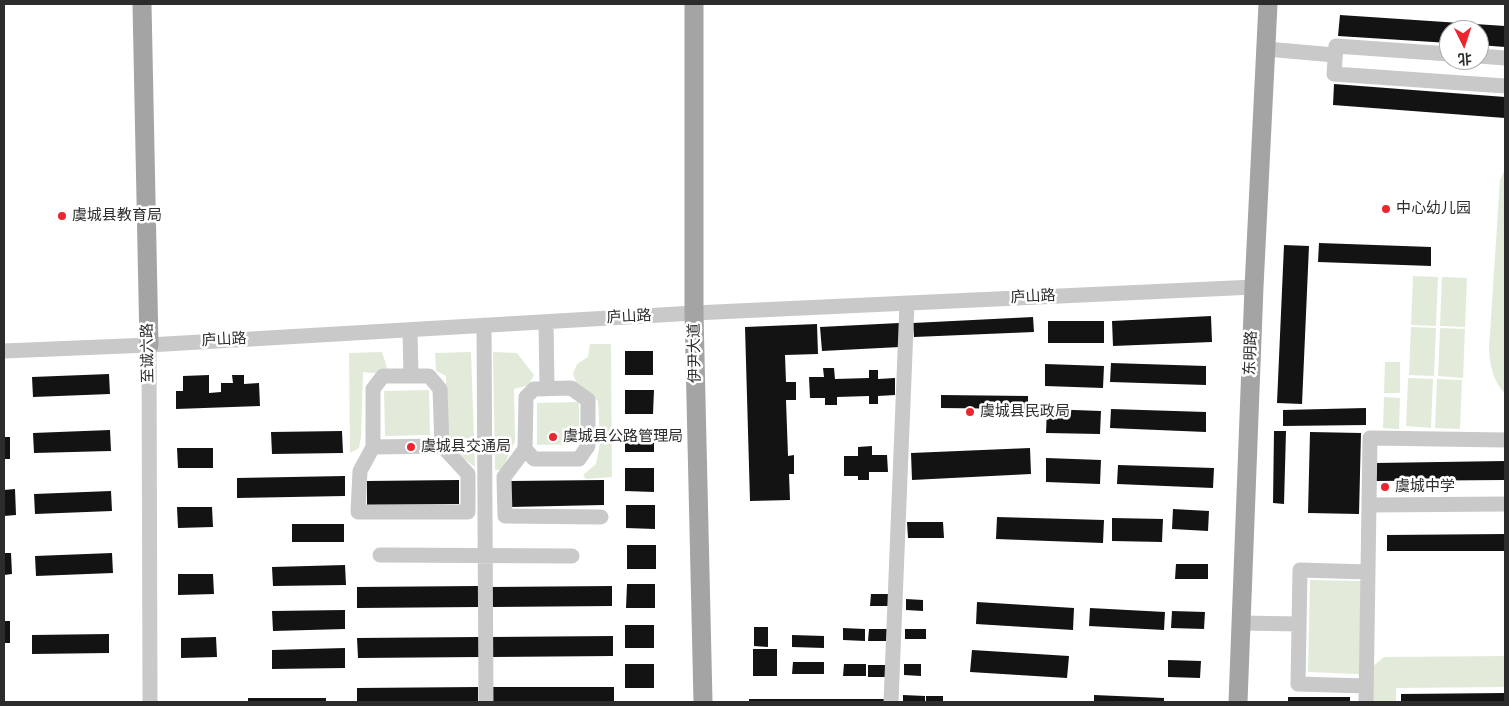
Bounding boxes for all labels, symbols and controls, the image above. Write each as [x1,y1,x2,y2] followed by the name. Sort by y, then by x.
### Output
[1439,20,1489,70] north arrow
[1457,50,1473,67] text: 北
[1396,200,1471,218] place label: 中心幼儿园
[1380,203,1392,215] marker: 中心幼儿园
[72,207,162,225] place label: 虞城县教育局
[56,210,68,222] marker: 虞城县教育局
[1010,287,1056,307] street label: 庐山路
[606,307,652,327] street label: 庐山路
[138,323,158,383] street label: 至诚六路
[685,323,705,383] street label: 伊尹大道
[201,330,247,350] street label: 庐山路
[1241,330,1261,376] street label: 东明路
[980,403,1070,421] place label: 虞城县民政局
[964,406,976,418] marker: 虞城县民政局
[563,428,683,446] place label: 虞城县公路管理局
[547,431,559,443] marker: 虞城县公路管理局
[421,438,511,456] place label: 虞城县交通局
[405,441,417,453] marker: 虞城县交通局
[1395,478,1455,496] place label: 虞城中学
[1379,481,1391,493] marker: 虞城中学

